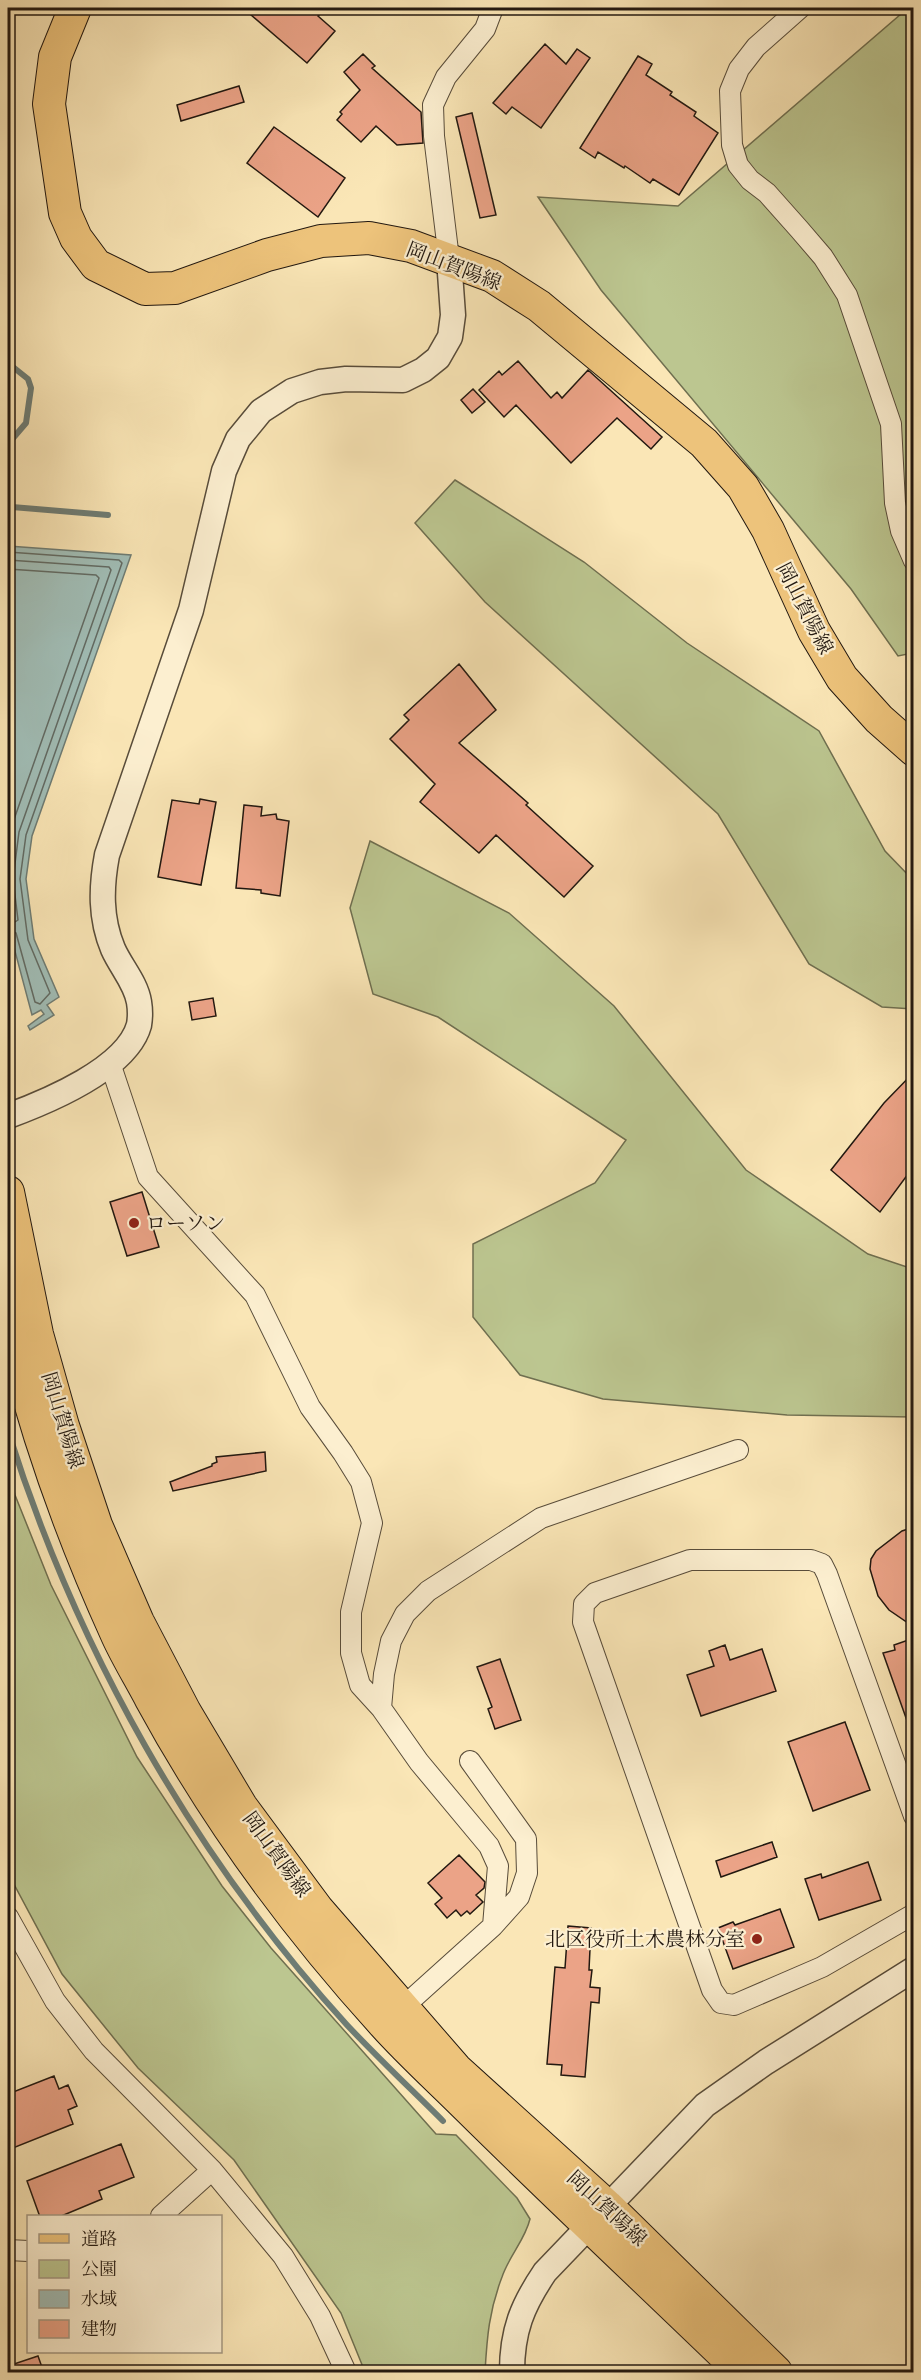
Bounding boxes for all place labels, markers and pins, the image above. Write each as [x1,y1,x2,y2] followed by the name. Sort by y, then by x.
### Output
[146,1212,225,1237] place label: ローソン
[127,1216,141,1230] marker: ローソン
[545,1928,745,1953] place label: 北区役所土木農林分室
[750,1932,764,1946] marker: 北区役所土木農林分室

